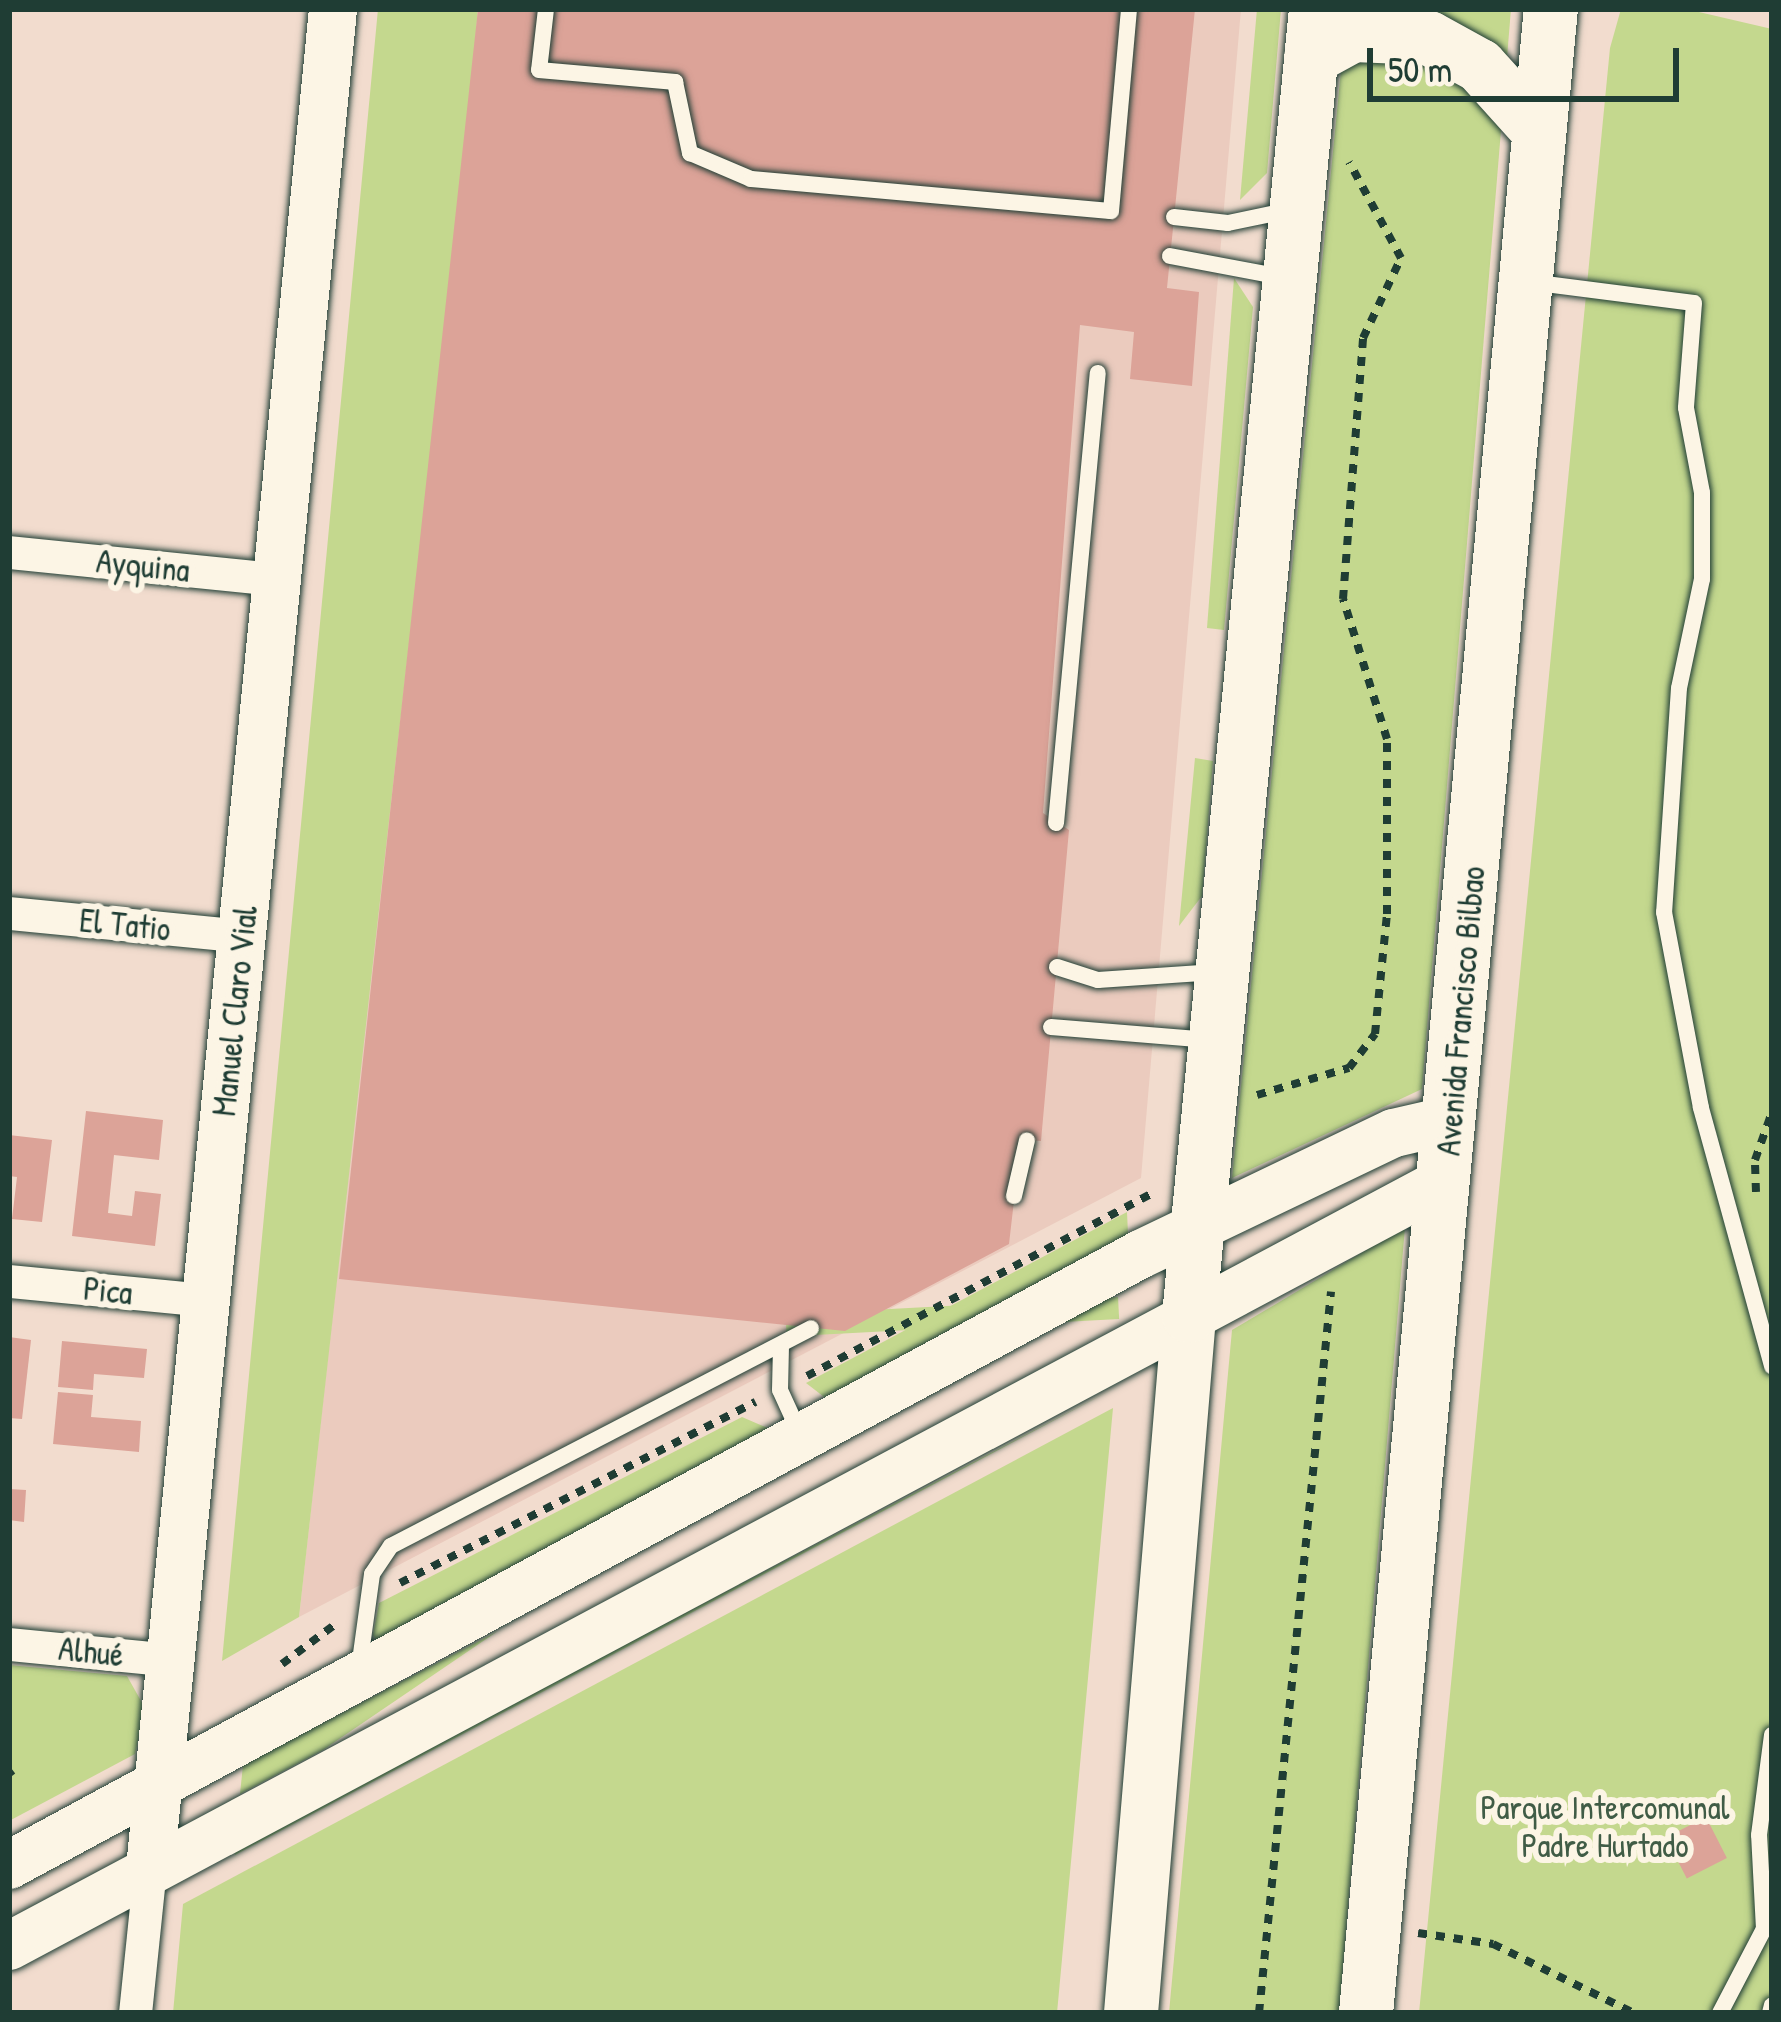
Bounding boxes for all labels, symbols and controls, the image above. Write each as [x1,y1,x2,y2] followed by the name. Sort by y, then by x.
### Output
[1373,24,1685,98] scale bar
[1388,44,1452,93] text: 50 m
[94,541,192,591] street label: Ayquina
[1429,865,1493,1157] street label: Avenida Francisco Bilbao
[77,901,173,949] street label: El Tatio
[204,904,266,1118] street label: Manuel Claro Vial
[82,1269,134,1313] street label: Pica
[57,1629,125,1675] street label: Alhué
[1481,1788,1729,1866] park label: Parque Intercomunal Padre Hurtado

